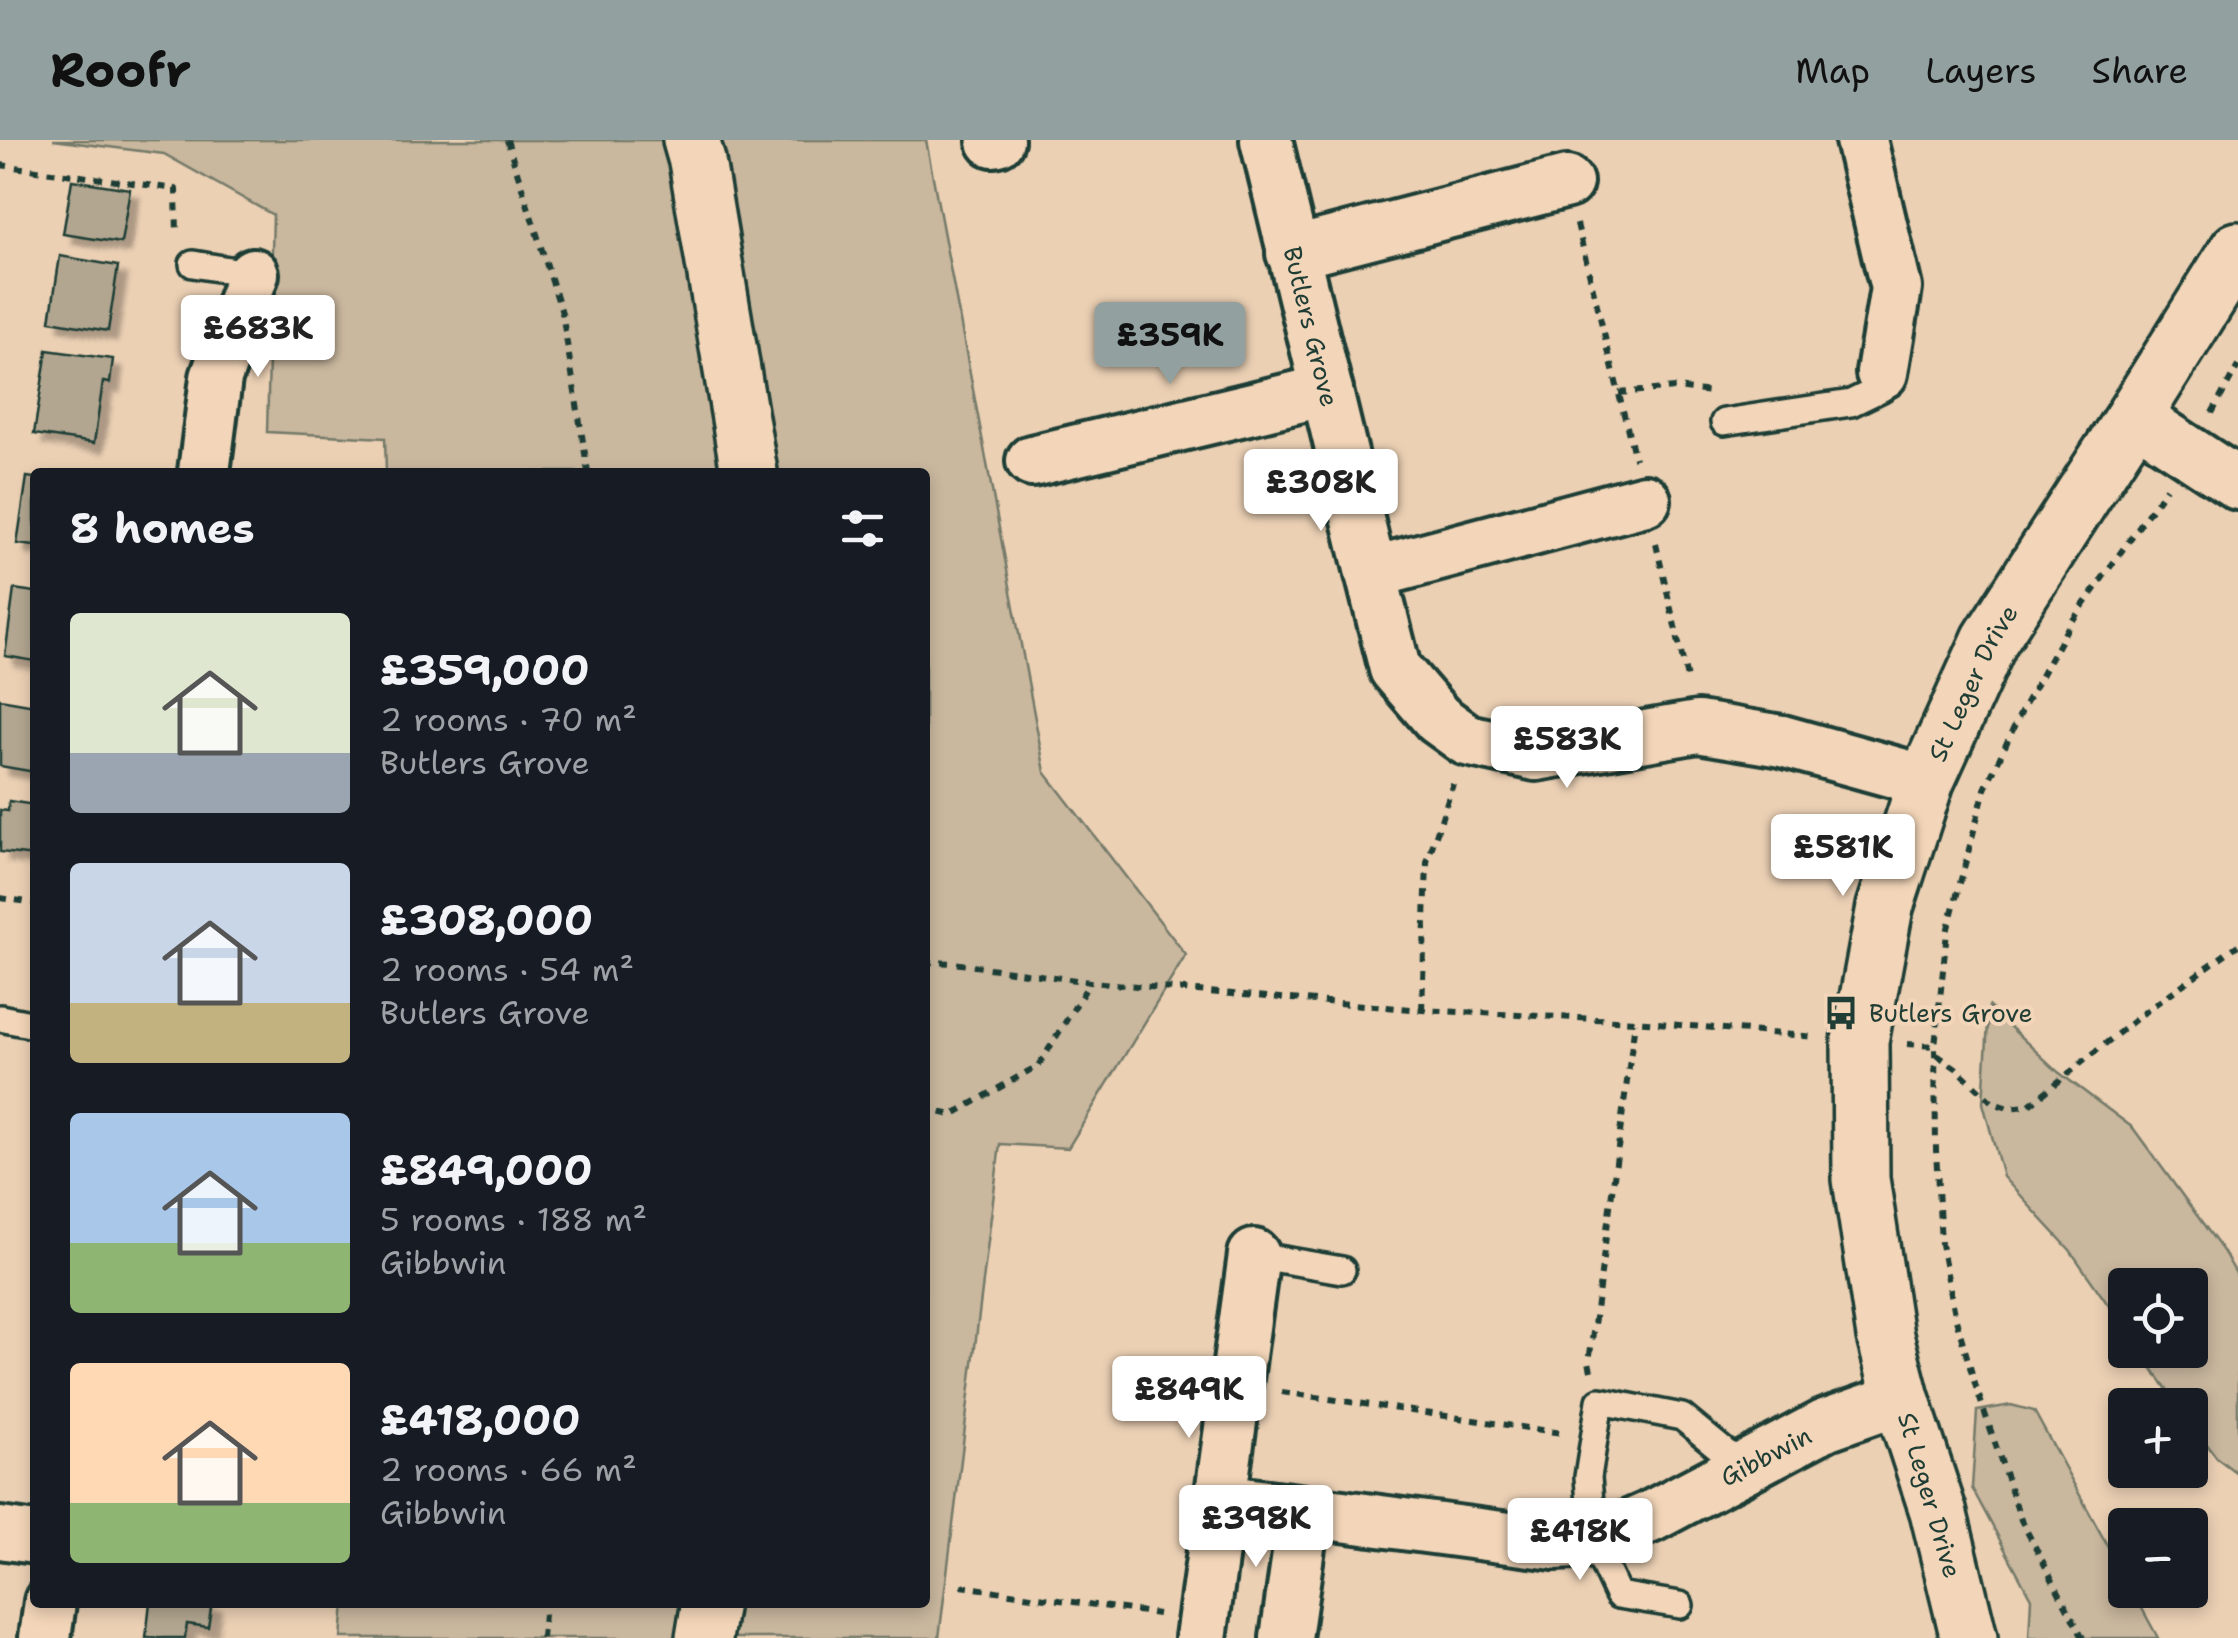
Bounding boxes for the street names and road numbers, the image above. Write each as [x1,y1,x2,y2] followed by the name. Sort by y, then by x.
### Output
[1275,243,1347,410] street label: Butlers Grove
[1920,598,2026,767] street label: St Leger Drive
[1890,1408,1970,1582] street label: St Leger Drive
[1714,1418,1817,1494] street label: Gibbwin

